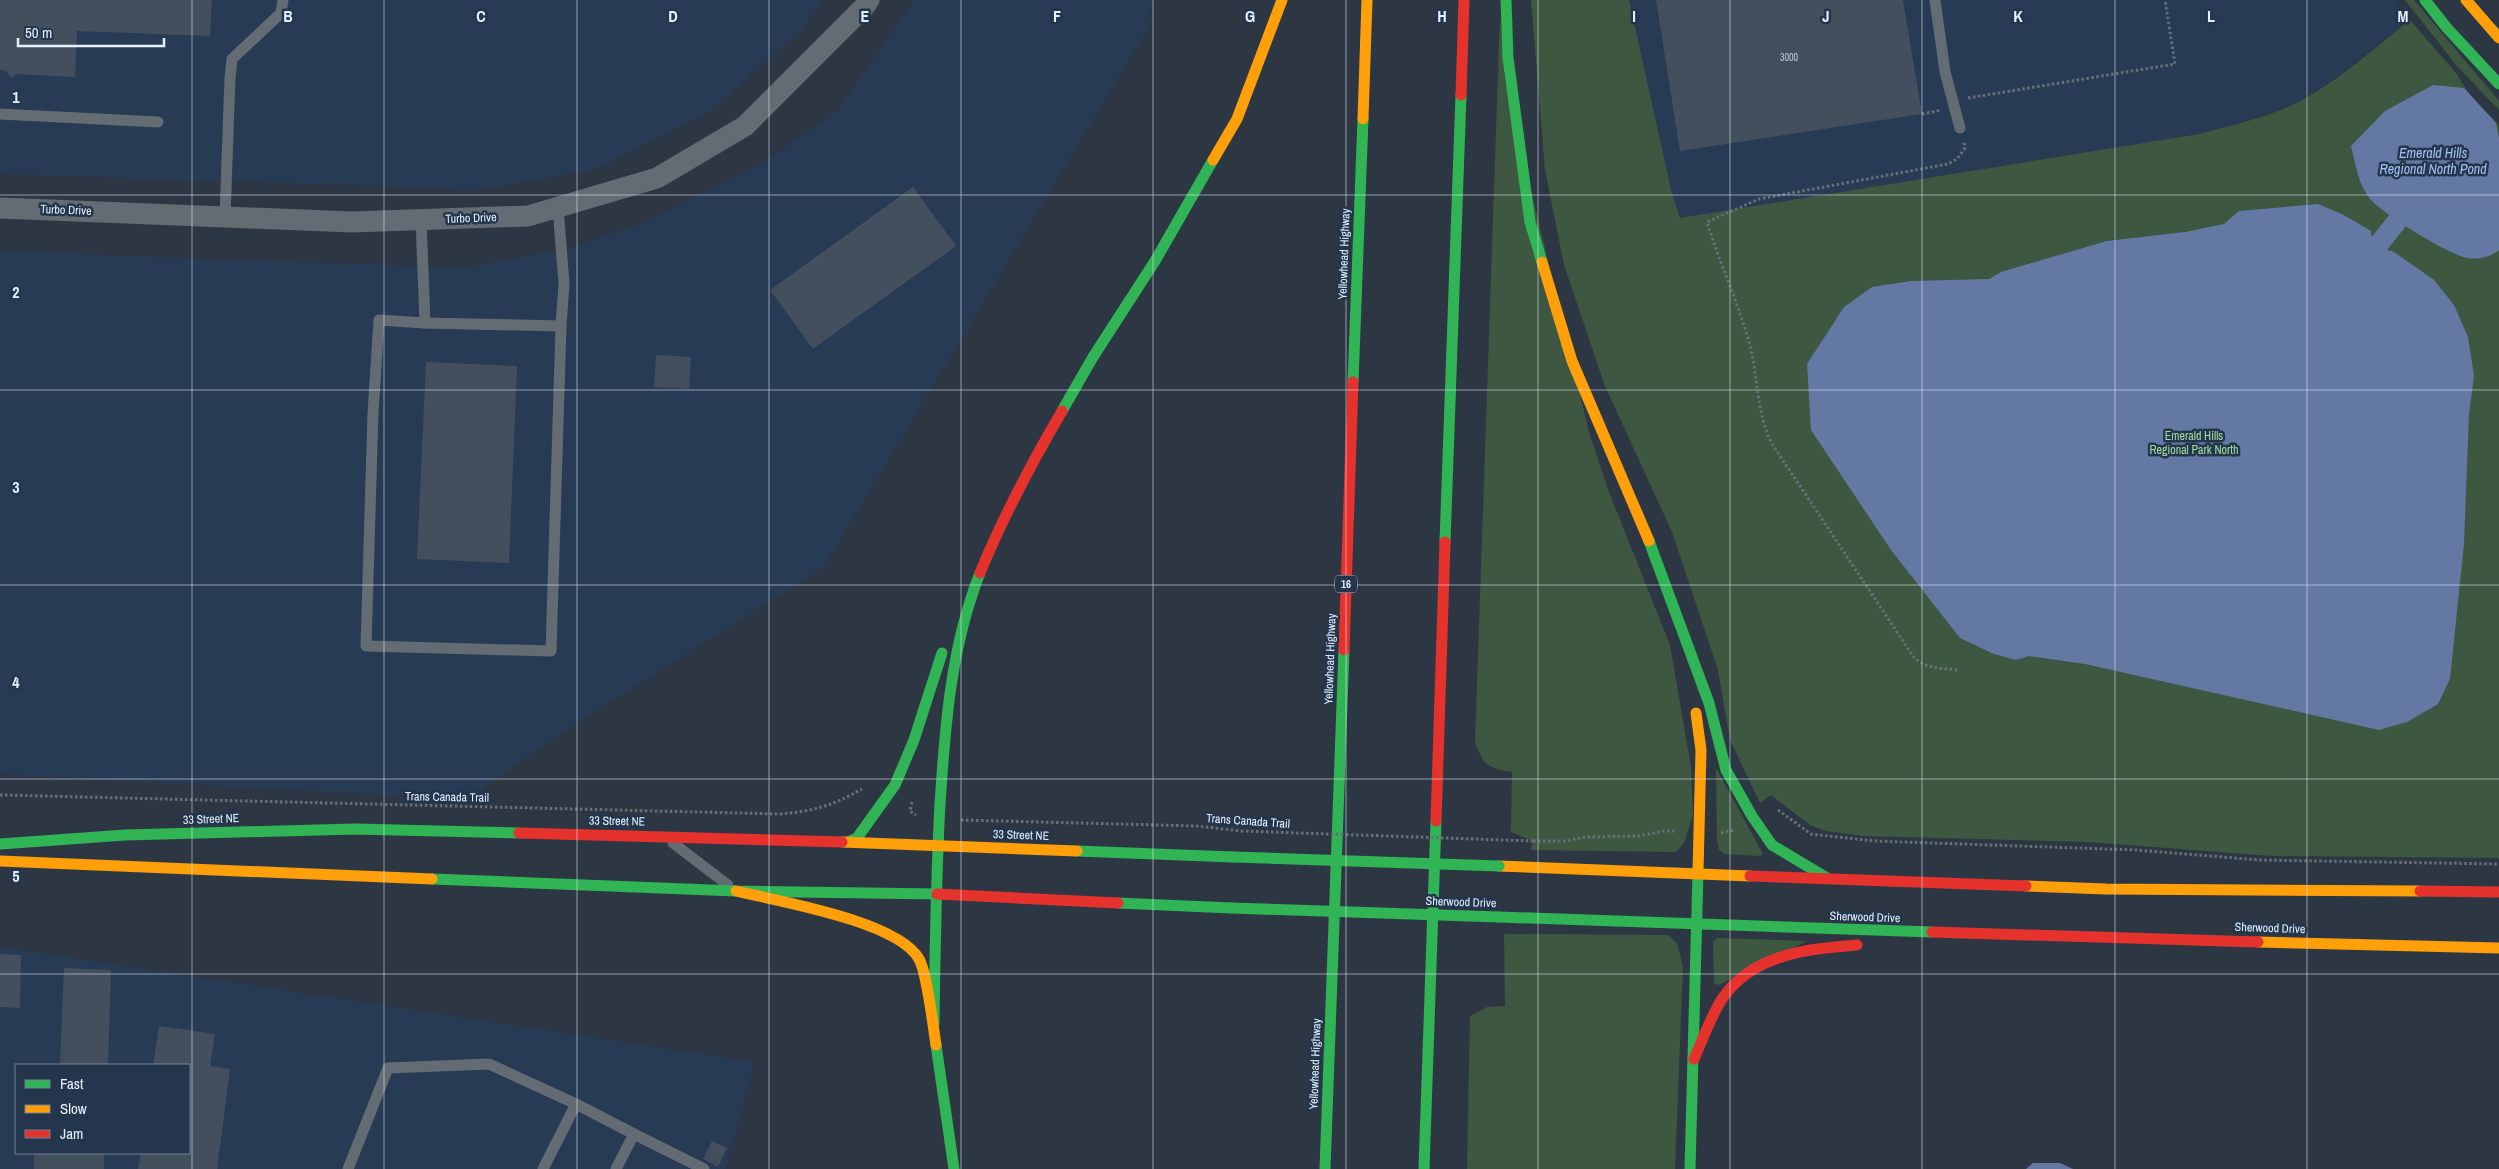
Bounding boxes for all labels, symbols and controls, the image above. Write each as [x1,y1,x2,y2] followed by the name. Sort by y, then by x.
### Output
[283,5,293,27] text: B
[476,5,486,27] text: C
[668,5,678,27] text: D
[861,5,870,27] text: E
[1053,5,1061,27] text: F
[1245,5,1255,27] text: G
[1437,5,1447,27] text: H
[1632,5,1636,27] text: I
[1822,5,1830,27] text: J
[2013,5,2023,27] text: K
[2207,5,2215,27] text: L
[2398,5,2409,27] text: M
[18,15,164,47] scale bar
[25,22,52,43] text: 50 m
[1780,51,1799,64] house number: 3000
[12,86,20,108] text: 1
[2379,144,2487,178] water label: Emerald Hills Regional North Pond
[40,201,92,219] street label: Turbo Drive
[1334,208,1354,300] street label: Yellowhead Highway
[445,209,497,227] street label: Turbo Drive
[12,281,20,303] text: 2
[2149,428,2239,458] park label: Emerald Hills Regional Park North
[12,476,20,498] text: 3
[1335,576,1357,592] road number: 16
[1320,613,1340,705] street label: Yellowhead Highway
[12,671,20,693] text: 4
[405,788,489,806] street label: Trans Canada Trail
[183,810,239,828] street label: 33 Street NE
[1206,810,1290,832] street label: Trans Canada Trail
[589,813,645,829] street label: 33 Street NE
[993,826,1049,844] street label: 33 Street NE
[12,865,20,887] text: 5
[1425,893,1497,911] street label: Sherwood Drive
[1829,908,1901,926] street label: Sherwood Drive
[2234,919,2306,937] street label: Sherwood Drive
[1305,1018,1325,1110] street label: Yellowhead Highway
[15,1064,190,1154] legend
[60,1073,84,1094] text: Fast
[60,1098,87,1119] text: Slow
[60,1123,83,1144] text: Jam

